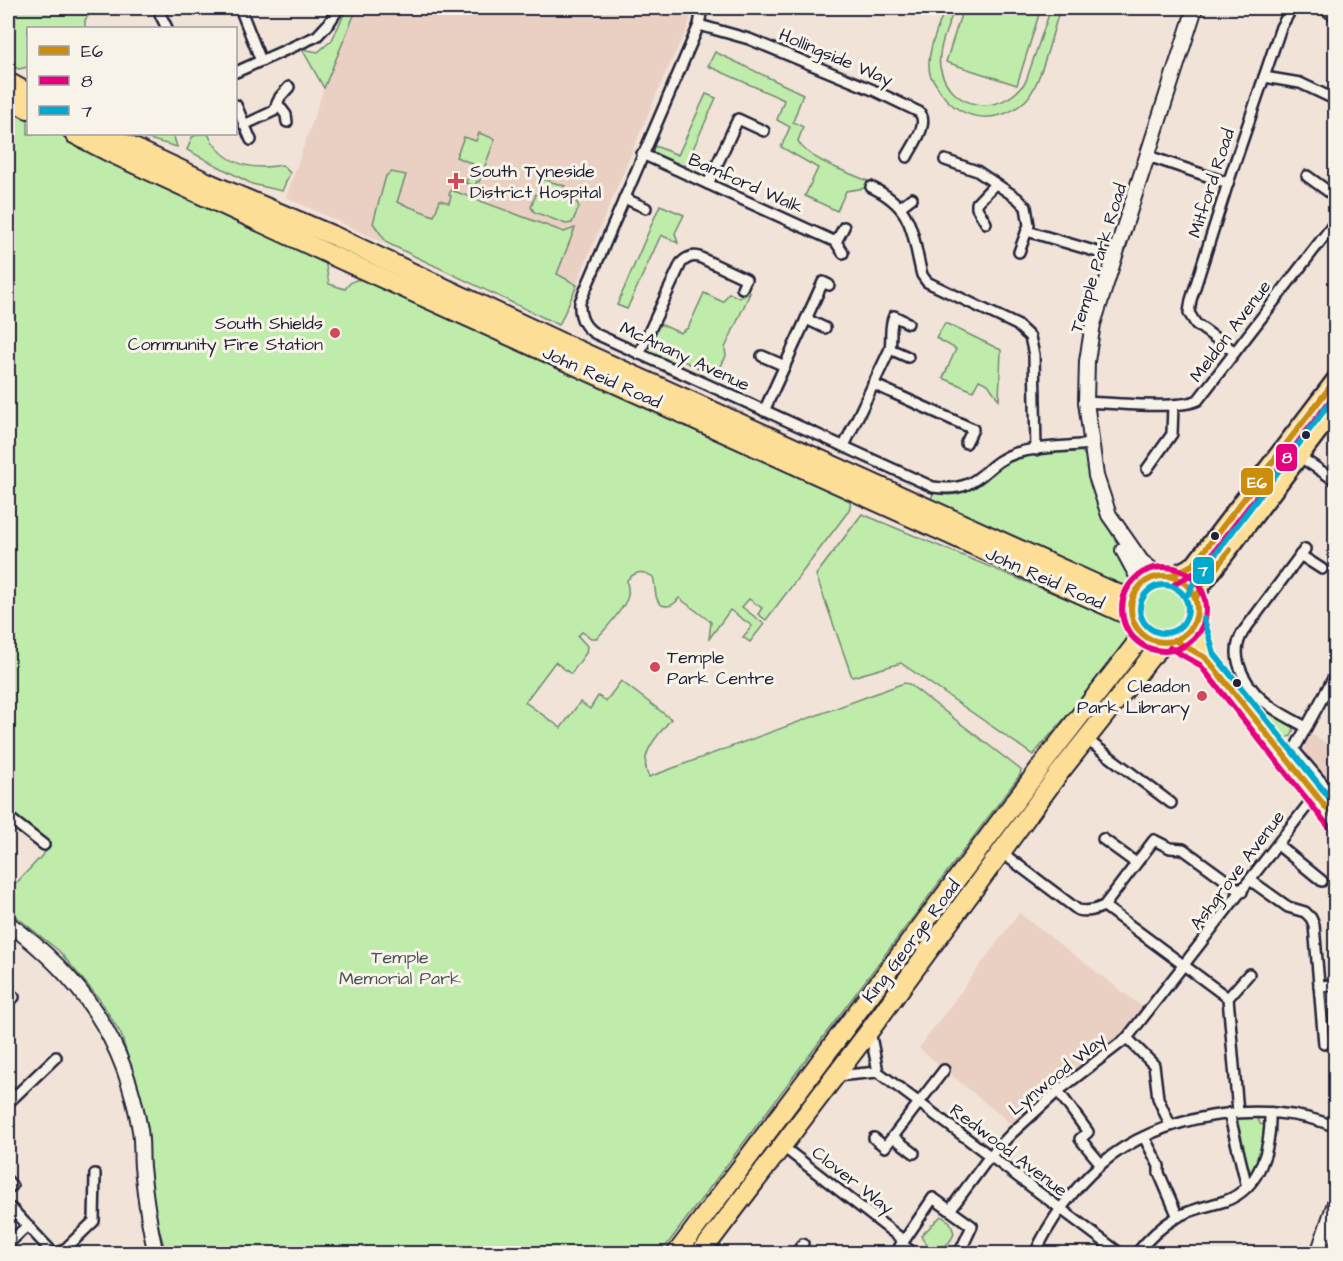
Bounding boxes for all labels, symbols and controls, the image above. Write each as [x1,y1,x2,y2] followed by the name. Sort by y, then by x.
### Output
[775,22,897,94] street label: Hollingside Way
[27,27,237,135] legend
[81,39,103,64] text: E6
[81,69,93,94] text: 8
[81,99,92,124] text: 7
[1182,125,1241,241] street label: Mitford Road
[684,147,807,220] street label: Bamford Walk
[470,159,601,205] place label: South Tyneside District Hospital
[447,172,465,190] marker: South Tyneside District Hospital
[1064,180,1133,336] street label: Temple Park Road
[1184,275,1277,387] street label: Meldon Avenue
[128,311,323,358] place label: South Shields Community Fire Station
[615,315,754,398] street label: McAnany Avenue
[328,326,342,340] marker: South Shields Community Fire Station
[538,340,665,415] street label: John Reid Road
[1300,429,1312,441] unlabelled marker
[1275,443,1298,472] line badge: 8
[1282,447,1293,469] text: 8
[1240,467,1274,496] line badge: E6
[1247,472,1267,494] text: E6
[1209,530,1221,542] unlabelled marker
[981,541,1108,616] street label: John Reid Road
[1192,556,1215,585] line badge: 7
[1197,560,1208,582] text: 7
[667,645,775,691] place label: Temple Park Centre
[648,660,662,674] marker: Temple Park Centre
[1077,674,1190,721] place label: Cleadon Park Library
[1231,677,1243,689] unlabelled marker
[1195,689,1209,703] marker: Cleadon Park Library
[1184,805,1292,936] street label: Ashgrove Avenue
[857,874,967,1009] street label: King George Road
[339,945,461,991] park label: Temple Memorial Park
[1003,1027,1112,1122] street label: Lynwood Way
[945,1098,1073,1203] street label: Redwood Avenue
[806,1140,899,1221] street label: Clover Way

